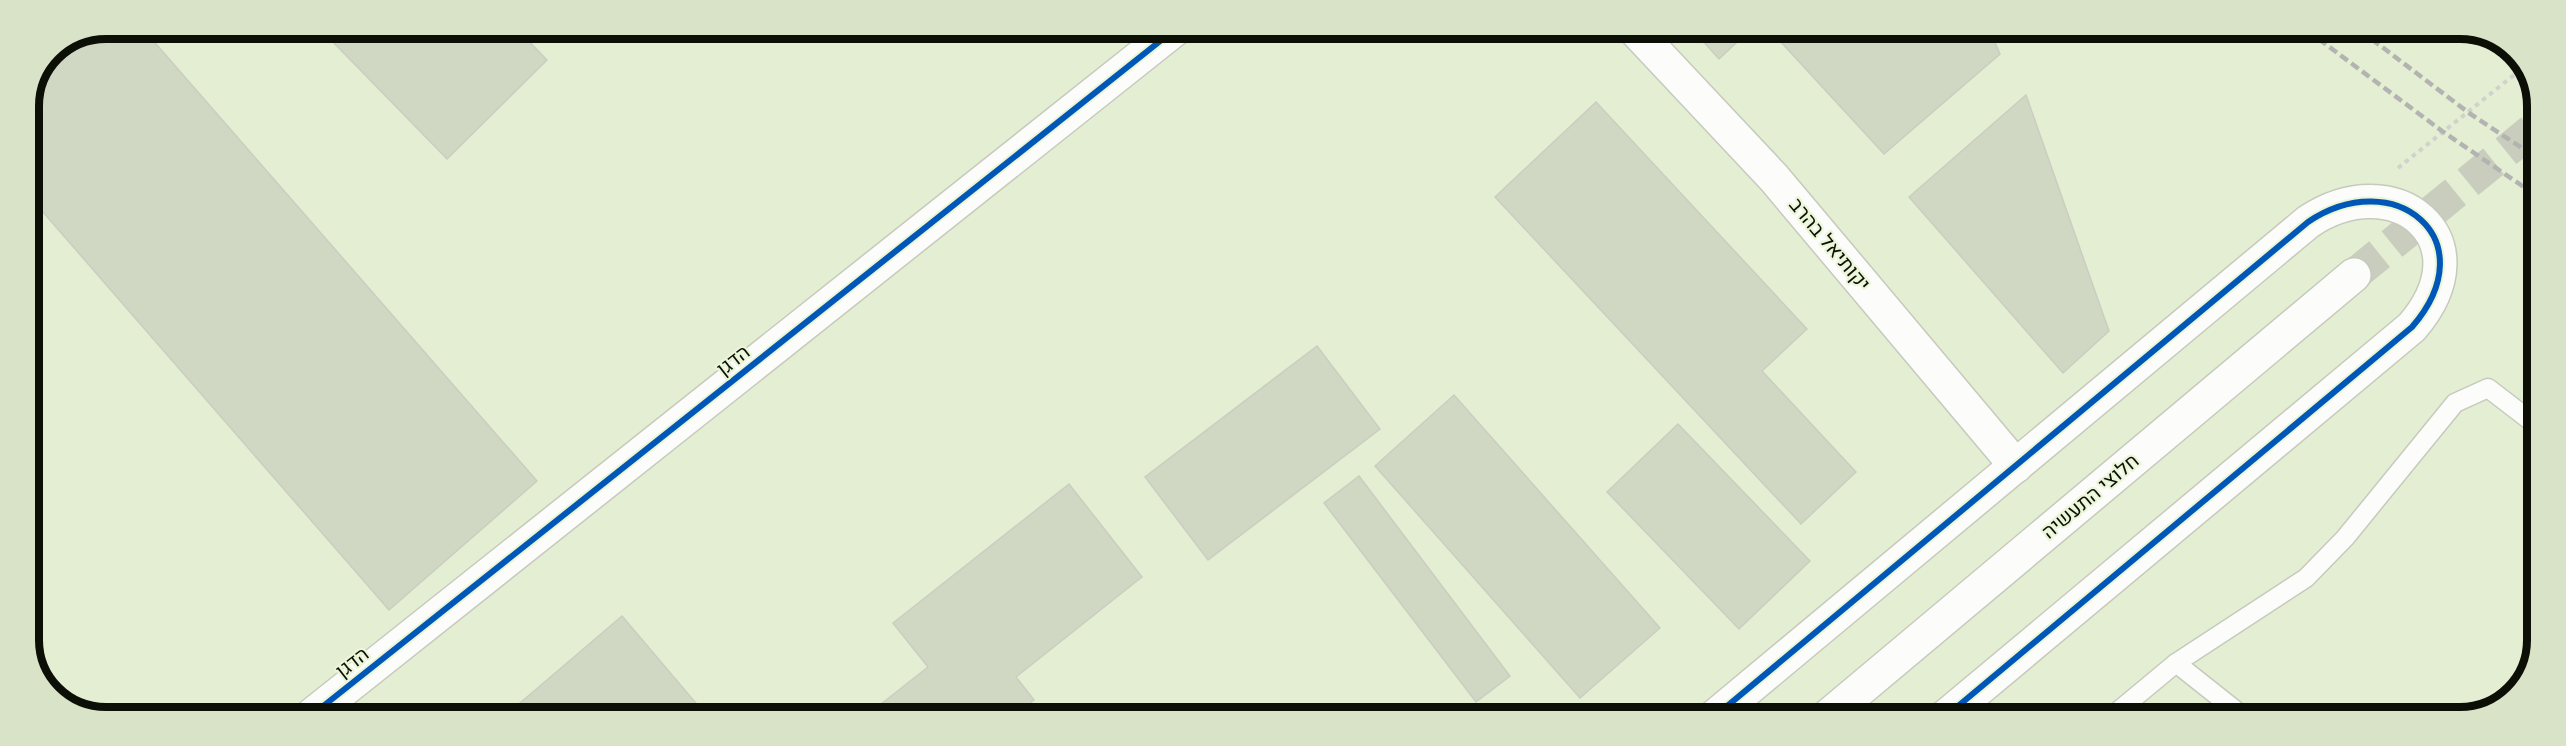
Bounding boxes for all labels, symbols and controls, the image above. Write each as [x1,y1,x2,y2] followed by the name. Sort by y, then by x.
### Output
[1784,193,1875,295] street label: יקותיאל בהרב
[712,340,754,380] street label: הדגן
[2037,449,2143,544] street label: חלוצי התעשיה
[331,642,373,682] street label: הדגן

